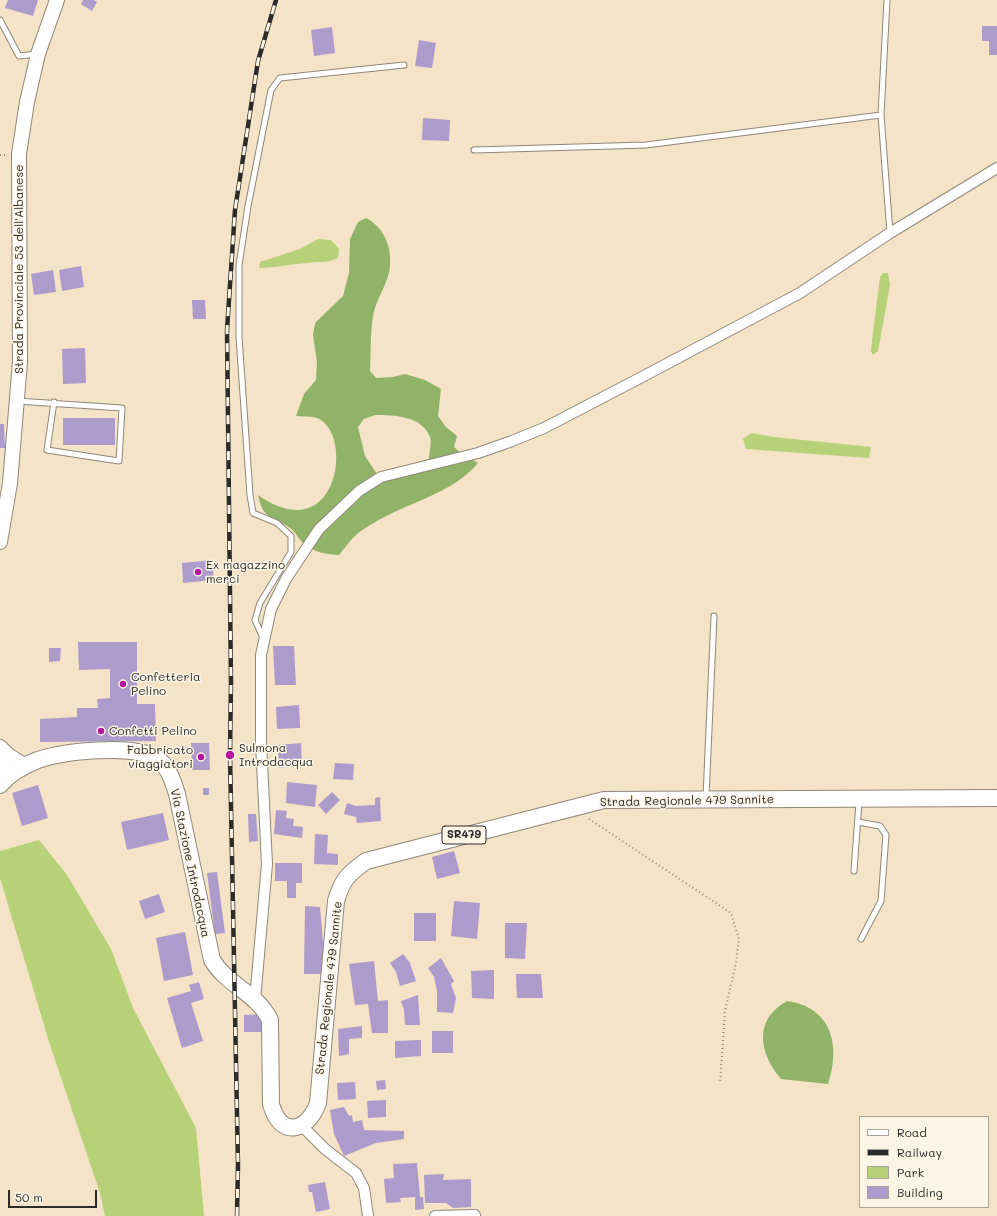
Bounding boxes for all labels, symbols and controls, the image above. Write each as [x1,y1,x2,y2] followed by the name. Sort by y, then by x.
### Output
[12,164,26,374] street label: Strada Provinciale 53 dell'Albanese
[206,558,285,586] place label: Ex magazzino merci
[193,567,203,577] marker: Ex magazzino merci
[131,670,201,698] place label: Confetteria Pelino
[118,679,128,689] marker: Confetteria Pelino
[109,724,197,738] place label: Confetti Pelino
[96,726,106,736] marker: Confetti Pelino
[239,741,313,769] place label: Sulmona Introdacqua
[127,743,193,771] place label: Fabbricato viaggiatori
[224,749,236,761] marker: Sulmona Introdacqua
[196,752,206,762] marker: Fabbricato viaggiatori
[167,787,213,939] street label: Via Stazione Introdacqua
[600,792,774,810] street label: Strada Regionale 479 Sannite
[442,826,486,844] road number: SR479
[313,901,345,1075] street label: Strada Regionale 479 Sannite
[859,1116,989,1208] legend
[897,1124,927,1140] text: Road
[897,1144,942,1160] text: Railway
[897,1164,924,1180] text: Park
[10,1182,99,1208] scale bar
[897,1184,943,1200] text: Building
[15,1189,43,1205] text: 50 m

